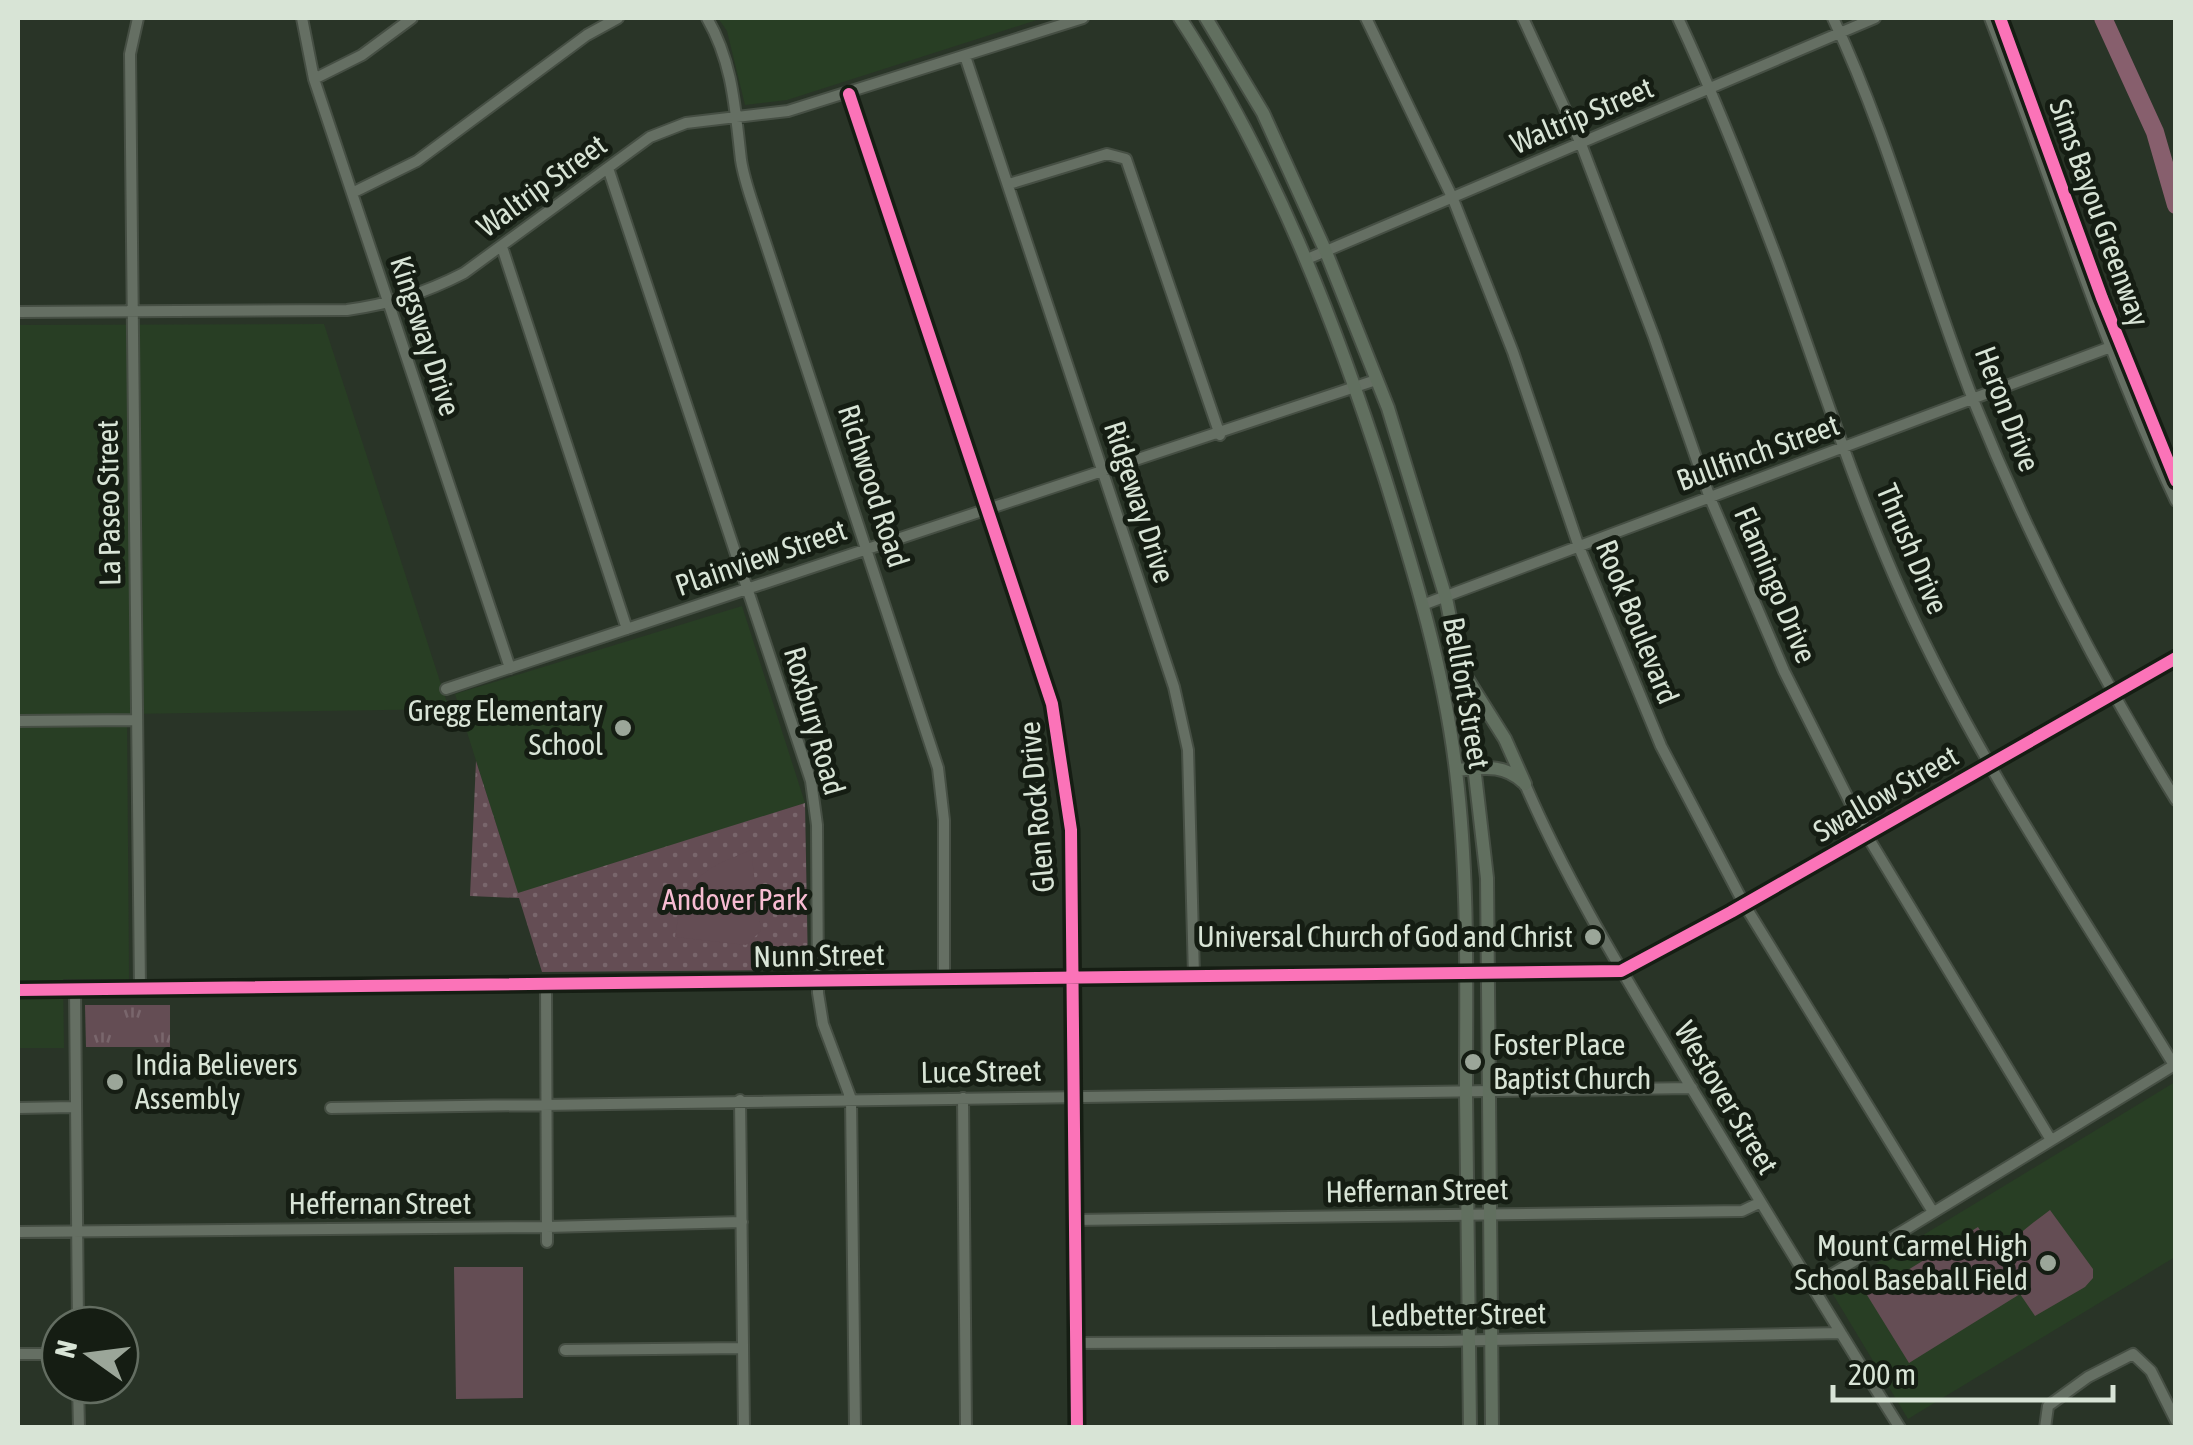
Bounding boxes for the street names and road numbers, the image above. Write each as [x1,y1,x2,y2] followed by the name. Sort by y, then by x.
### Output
[1505,70,1658,160] street label: Waltrip Street
[2043,95,2157,331] street label: Sims Bayou Greenway
[470,127,613,243] street label: Waltrip Street
[384,252,468,420] street label: Kingsway Drive
[1969,341,2047,476] street label: Heron Drive
[832,400,916,571] street label: Richwood Road
[1672,407,1843,497] street label: Bullfinch Street
[1098,417,1182,587] street label: Ridgeway Drive
[90,420,126,586] street label: La Paseo Street
[1870,478,1956,619] street label: Thrush Drive
[1728,502,1824,668] street label: Flamingo Drive
[671,512,851,602] street label: Plainview Street
[1590,535,1686,708] street label: Rook Boulevard
[1437,614,1497,771] street label: Bellfort Street
[778,643,852,799] street label: Roxbury Road
[1012,720,1060,894] street label: Glen Rock Drive
[1807,738,1964,848] street label: Swallow Street
[753,937,885,973] street label: Nunn Street
[1668,1015,1786,1180] street label: Westover Street
[920,1053,1042,1089] street label: Luce Street
[1325,1171,1509,1209] street label: Heffernan Street
[289,1186,471,1220] street label: Heffernan Street
[1369,1295,1547,1333] street label: Ledbetter Street

